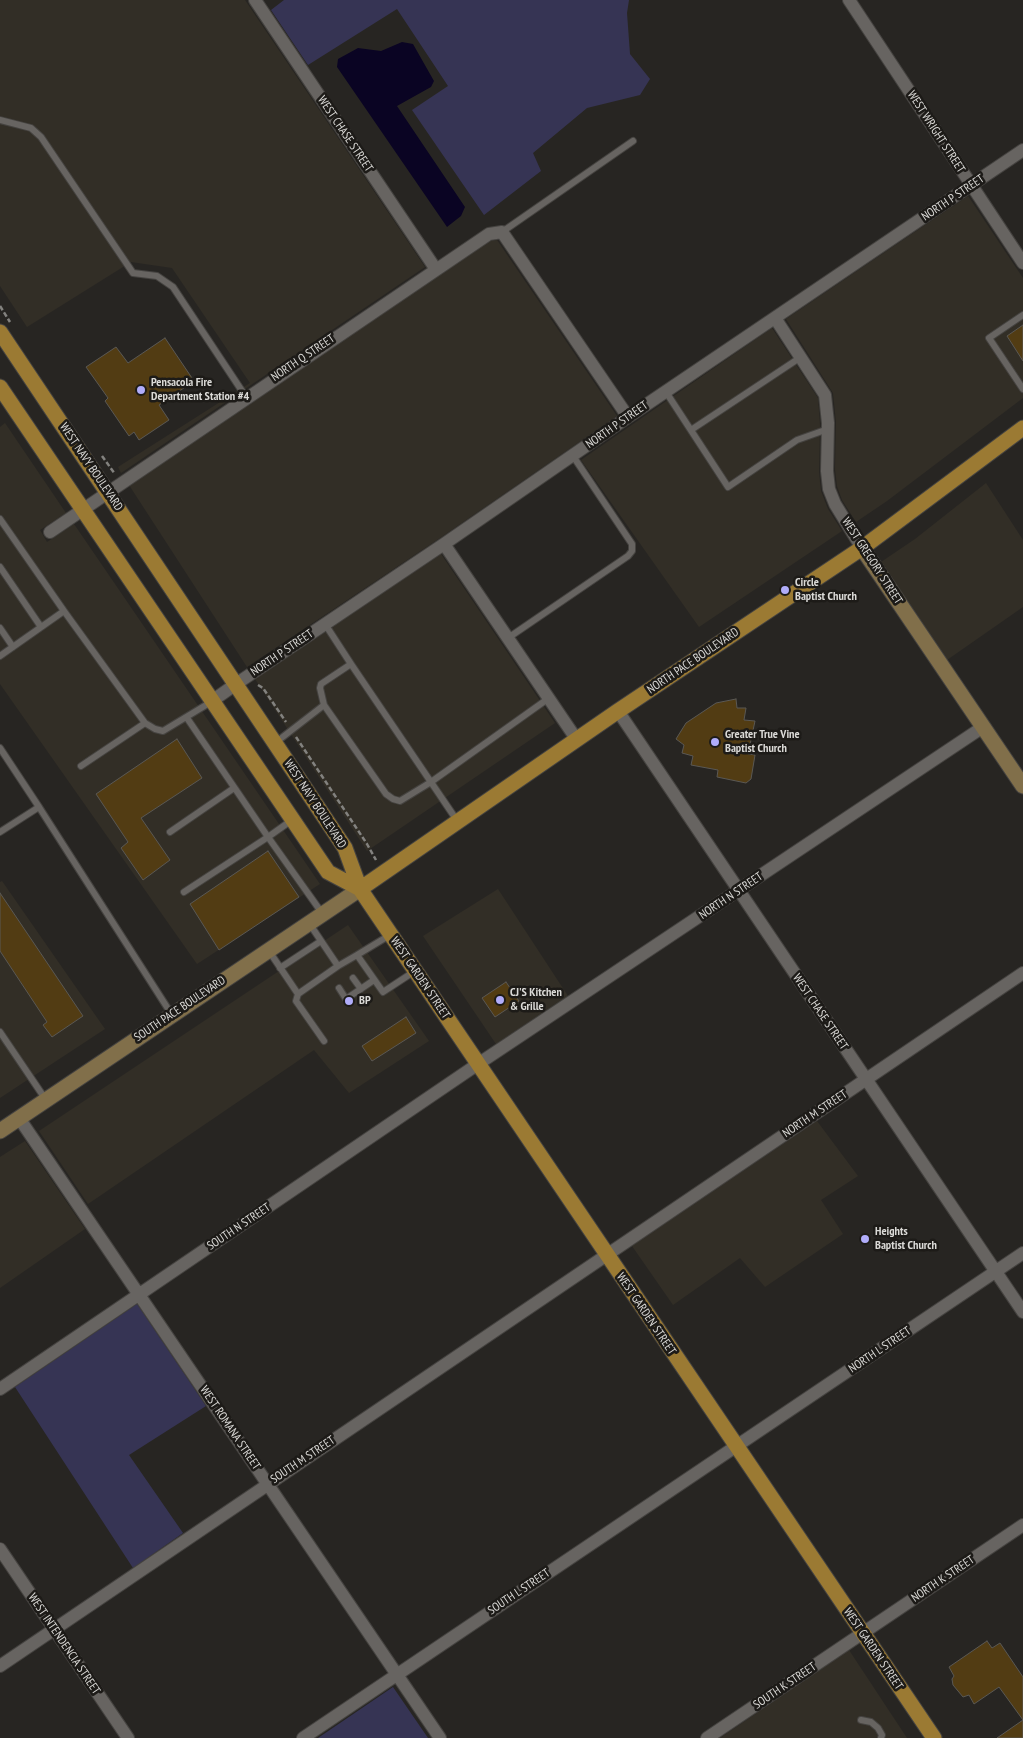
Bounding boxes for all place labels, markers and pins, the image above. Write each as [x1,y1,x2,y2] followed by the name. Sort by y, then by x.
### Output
[151,376,249,404] place label: Pensacola Fire Department Station #4
[135,384,147,396] marker: Pensacola Fire Department Station #4
[795,576,857,604] place label: Circle Baptist Church
[779,584,791,596] marker: Circle Baptist Church
[725,728,800,756] place label: Greater True Vine Baptist Church
[709,736,721,748] marker: Greater True Vine Baptist Church
[510,986,562,1014] place label: CJ'S Kitchen & Grille
[359,994,371,1008] place label: BP
[494,994,506,1006] marker: CJ'S Kitchen & Grille
[343,995,355,1007] marker: BP
[875,1225,937,1253] place label: Heights Baptist Church
[859,1233,871,1245] marker: Heights Baptist Church

